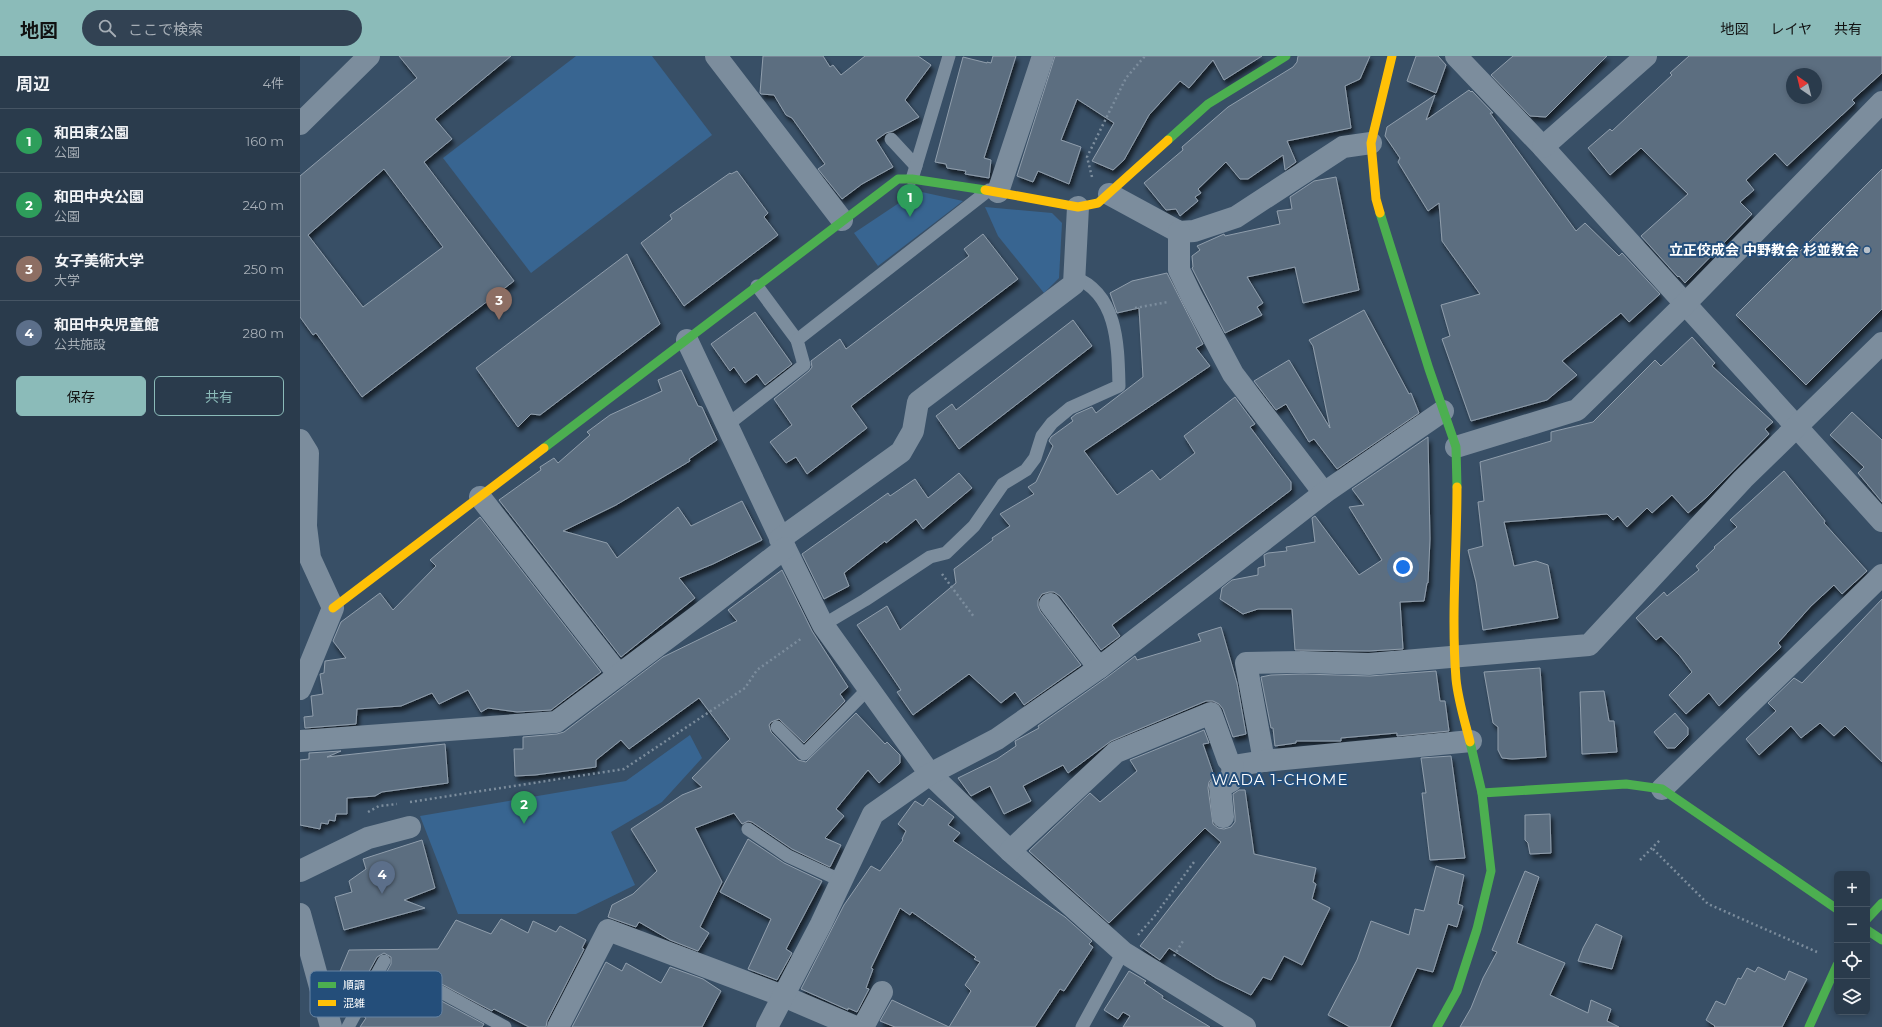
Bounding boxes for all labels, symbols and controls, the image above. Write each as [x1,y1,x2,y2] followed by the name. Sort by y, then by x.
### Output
[82,10,362,46] search box
[96,17,118,39] icon: search
[20,19,58,42] text: 地図
[128,20,203,39] text: ここで検索
[1720,20,1748,38] text: 地図
[1770,20,1812,38] text: レイヤ
[1834,20,1862,38] text: 共有
[1786,68,1822,104] north arrow
[16,74,50,94] text: 周辺
[262,75,284,91] text: 4件
[54,123,129,142] text: 和田東公園
[26,133,32,149] text: 1
[246,133,284,149] text: 160 m
[54,144,80,160] text: 公園
[897,184,923,217] pin: 1
[54,187,144,206] text: 和田中央公園
[25,197,33,213] text: 2
[243,197,284,213] text: 240 m
[54,208,80,224] text: 公園
[1669,241,1859,259] place label: 立正佼成会 中野教会 杉並教会
[1862,245,1872,255] marker: 立正佼成会 中野教会 杉並教会
[54,251,144,270] text: 女子美術大学
[25,261,33,277] text: 3
[243,261,284,277] text: 250 m
[54,272,80,288] text: 大学
[486,287,512,320] pin: 3
[54,315,159,334] text: 和田中央児童館
[25,325,33,341] text: 4
[243,325,284,341] text: 280 m
[54,336,106,352] text: 公共施設
[16,376,146,416] button: 保存
[154,376,284,416] button: 共有
[1393,557,1413,577] your location
[1212,770,1348,789] district label: WADA 1-CHOME
[511,791,537,824] pin: 2
[369,861,395,894] pin: 4
[1834,871,1870,1015] map controls
[1834,871,1870,907] button: +
[1834,907,1870,943] button: −
[1834,943,1870,979] button: locate
[310,971,442,1017] legend
[343,978,365,992] text: 順調
[1834,979,1870,1015] button: layers
[343,996,365,1010] text: 混雑

